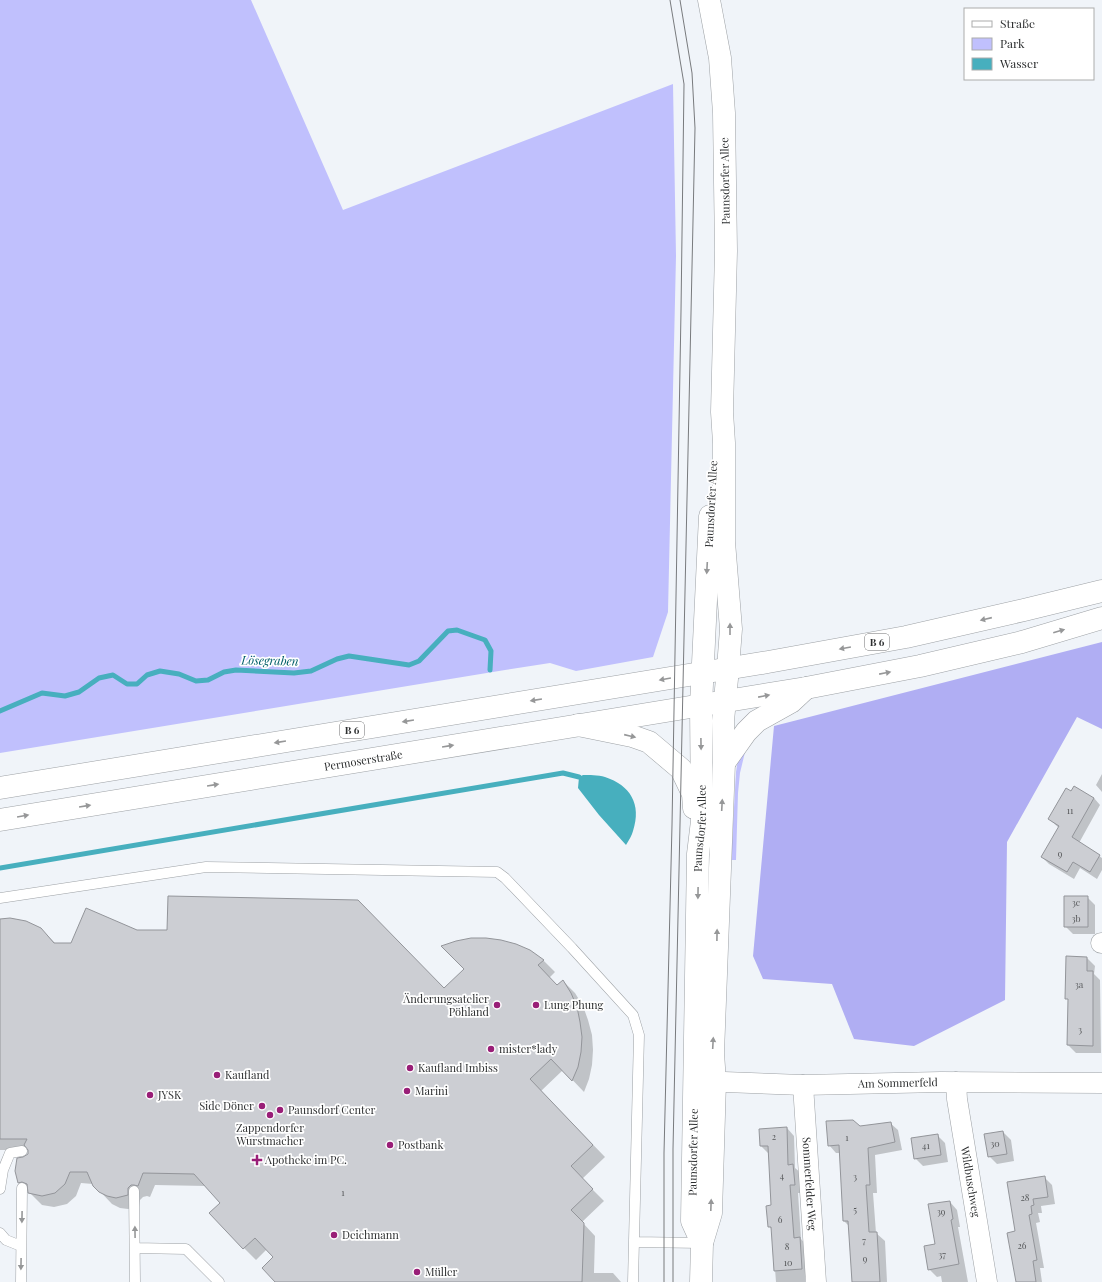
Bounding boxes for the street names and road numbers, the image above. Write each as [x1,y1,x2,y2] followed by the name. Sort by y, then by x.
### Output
[716,137,733,225] street label: Paunsdorfer Allee
[701,460,720,548] street label: Paunsdorfer Allee
[865,634,889,650] road number: B 6
[340,722,364,738] road number: B 6
[323,746,404,774] street label: Permoserstraße
[690,784,709,872] street label: Paunsdorfer Allee
[857,1074,939,1091] street label: Am Sommerfeld
[684,1108,701,1196] street label: Paunsdorfer Allee
[799,1137,821,1231] street label: Sommerfelder Weg
[958,1144,984,1218] street label: Wildbuschweg

